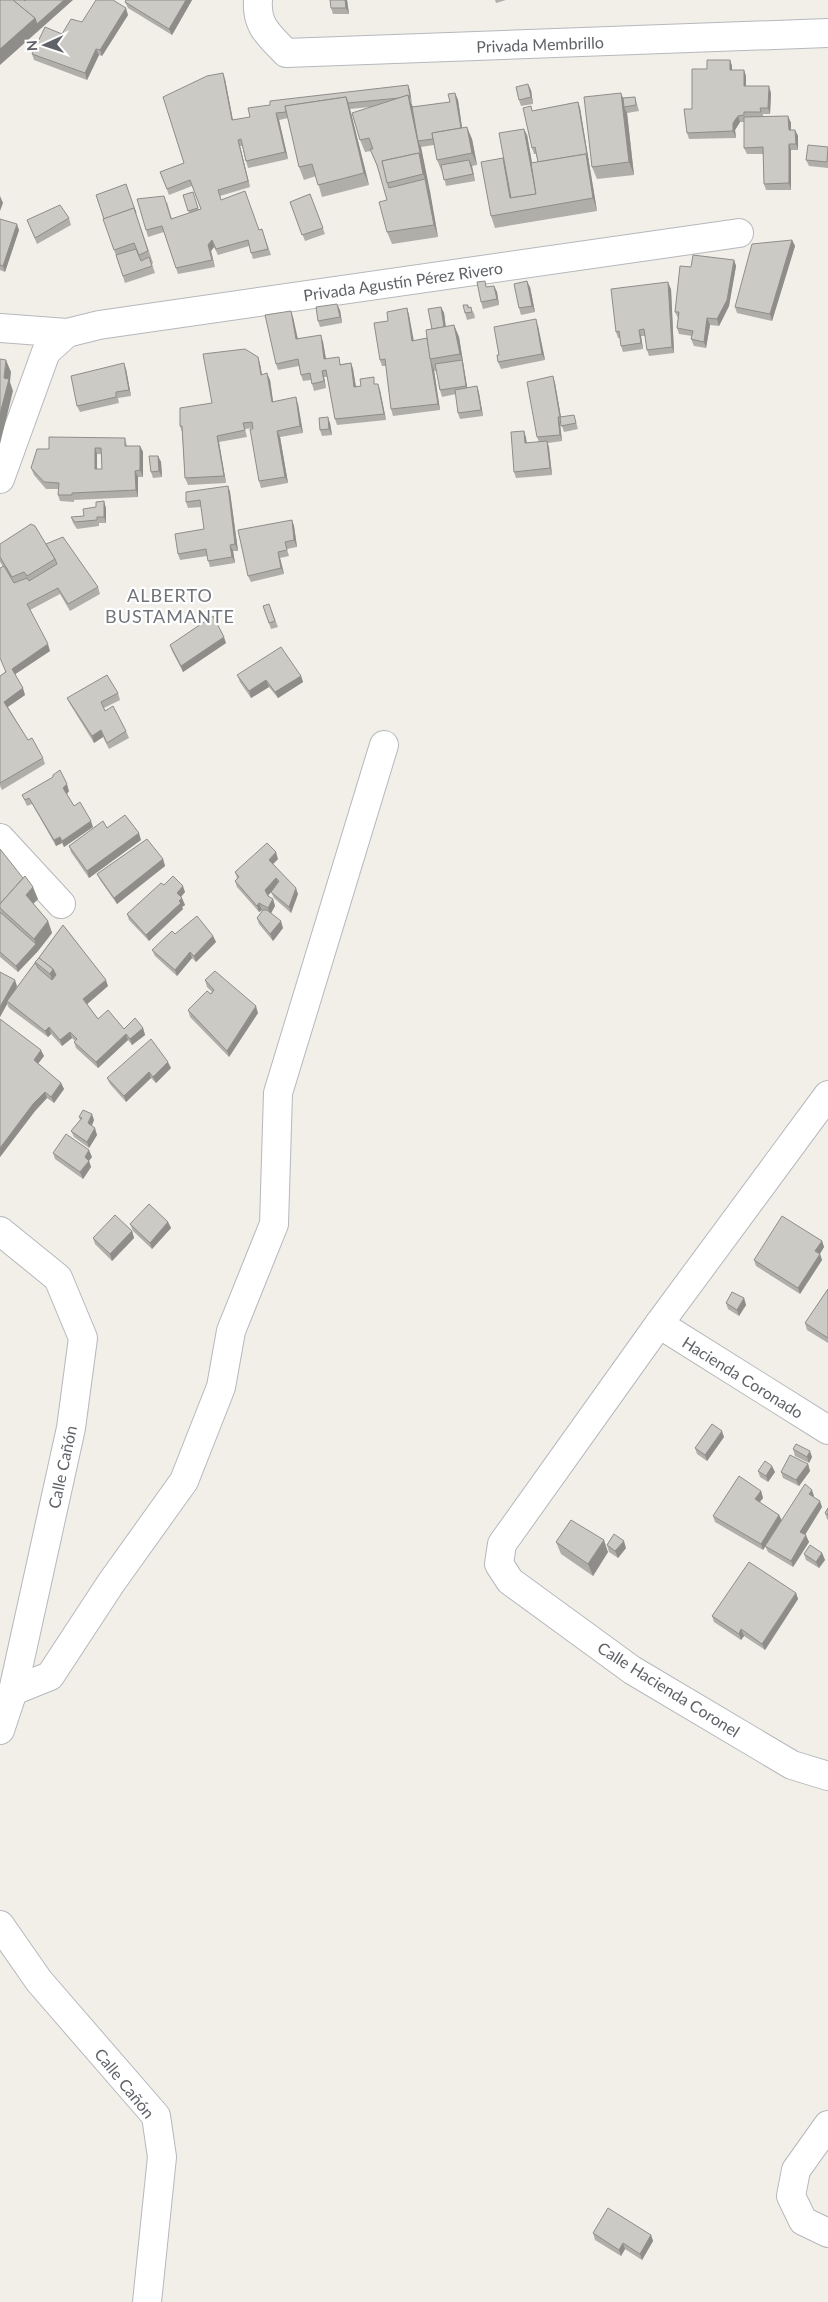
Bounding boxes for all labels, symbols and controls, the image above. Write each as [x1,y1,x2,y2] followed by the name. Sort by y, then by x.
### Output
[20,20,70,70] north arrow
[476,32,604,56] street label: Privada Membrillo
[23,40,40,52] text: N
[302,258,504,304] street label: Privada Agustín Pérez Rivero
[105,584,235,627] district label: ALBERTO BUSTAMANTE
[679,1332,807,1422] street label: Hacienda Coronado
[44,1424,80,1510] street label: Calle Cañón
[594,1638,744,1740] street label: Calle Hacienda Coronel
[91,2044,159,2122] street label: Calle Cañón

